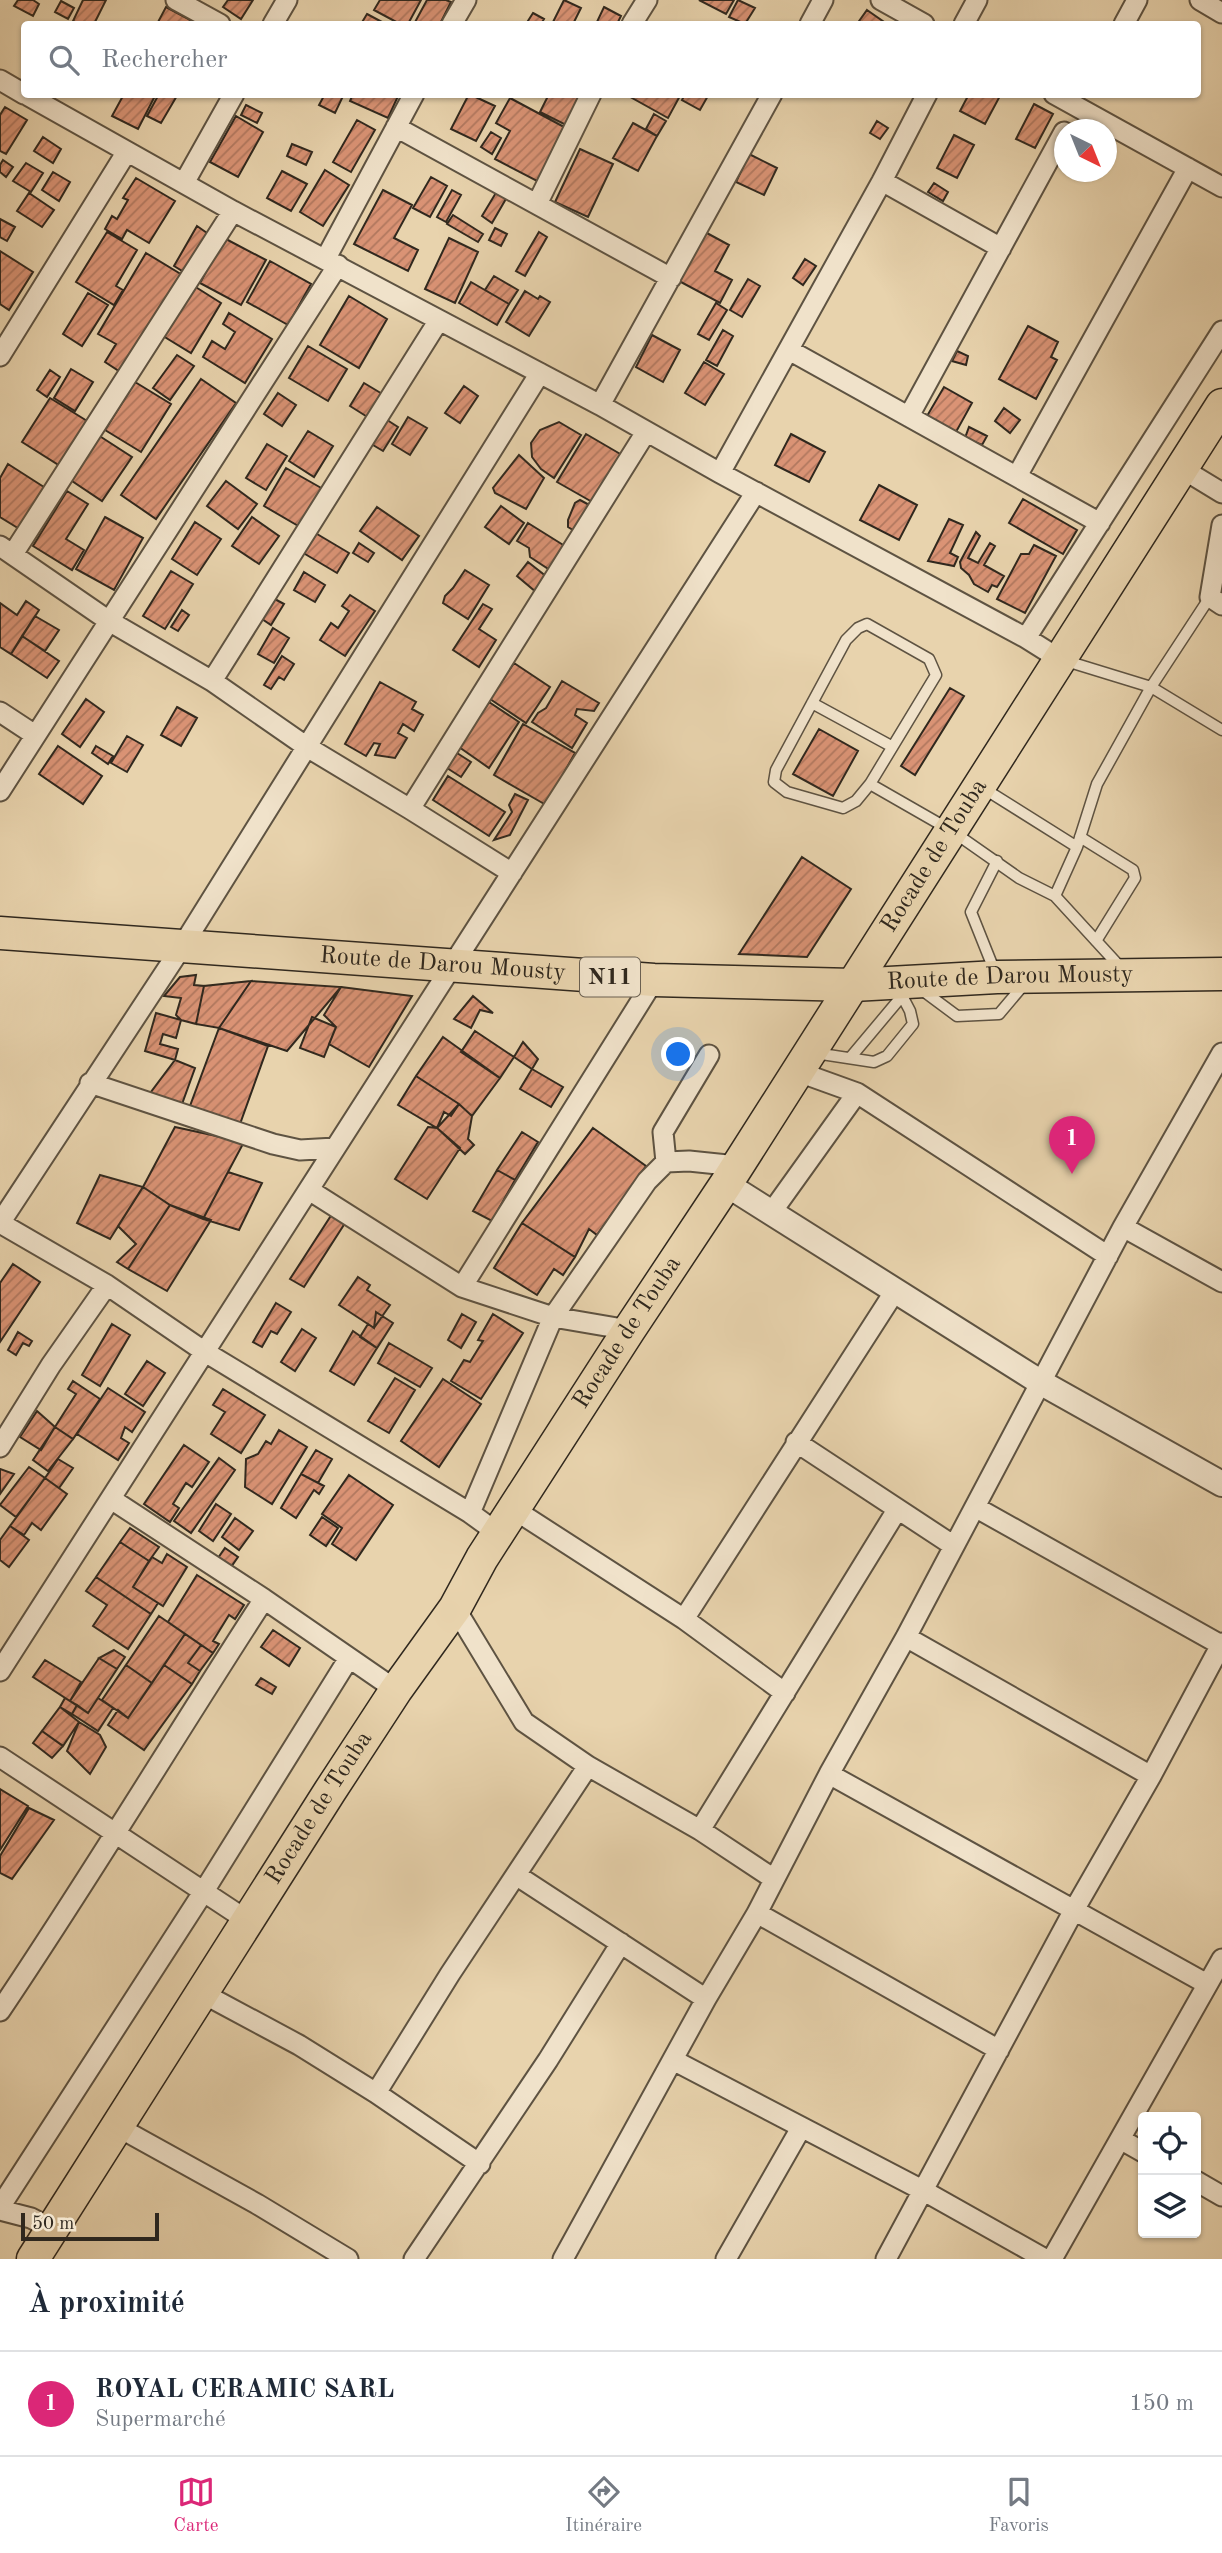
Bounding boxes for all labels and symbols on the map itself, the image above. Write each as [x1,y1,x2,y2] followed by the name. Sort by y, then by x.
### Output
[1054,119,1117,182] north arrow
[877,775,992,937] street label: Rocade de Touba
[319,944,567,986] street label: Route de Darou Mousty
[580,958,640,996] road number: N11
[886,963,1134,995] street label: Route de Darou Mousty
[661,1037,695,1071] your location
[1049,1116,1095,1174] pin: 1
[569,1252,686,1413] street label: Rocade de Touba
[262,1727,377,1889] street label: Rocade de Touba
[21,2210,159,2242] scale bar

